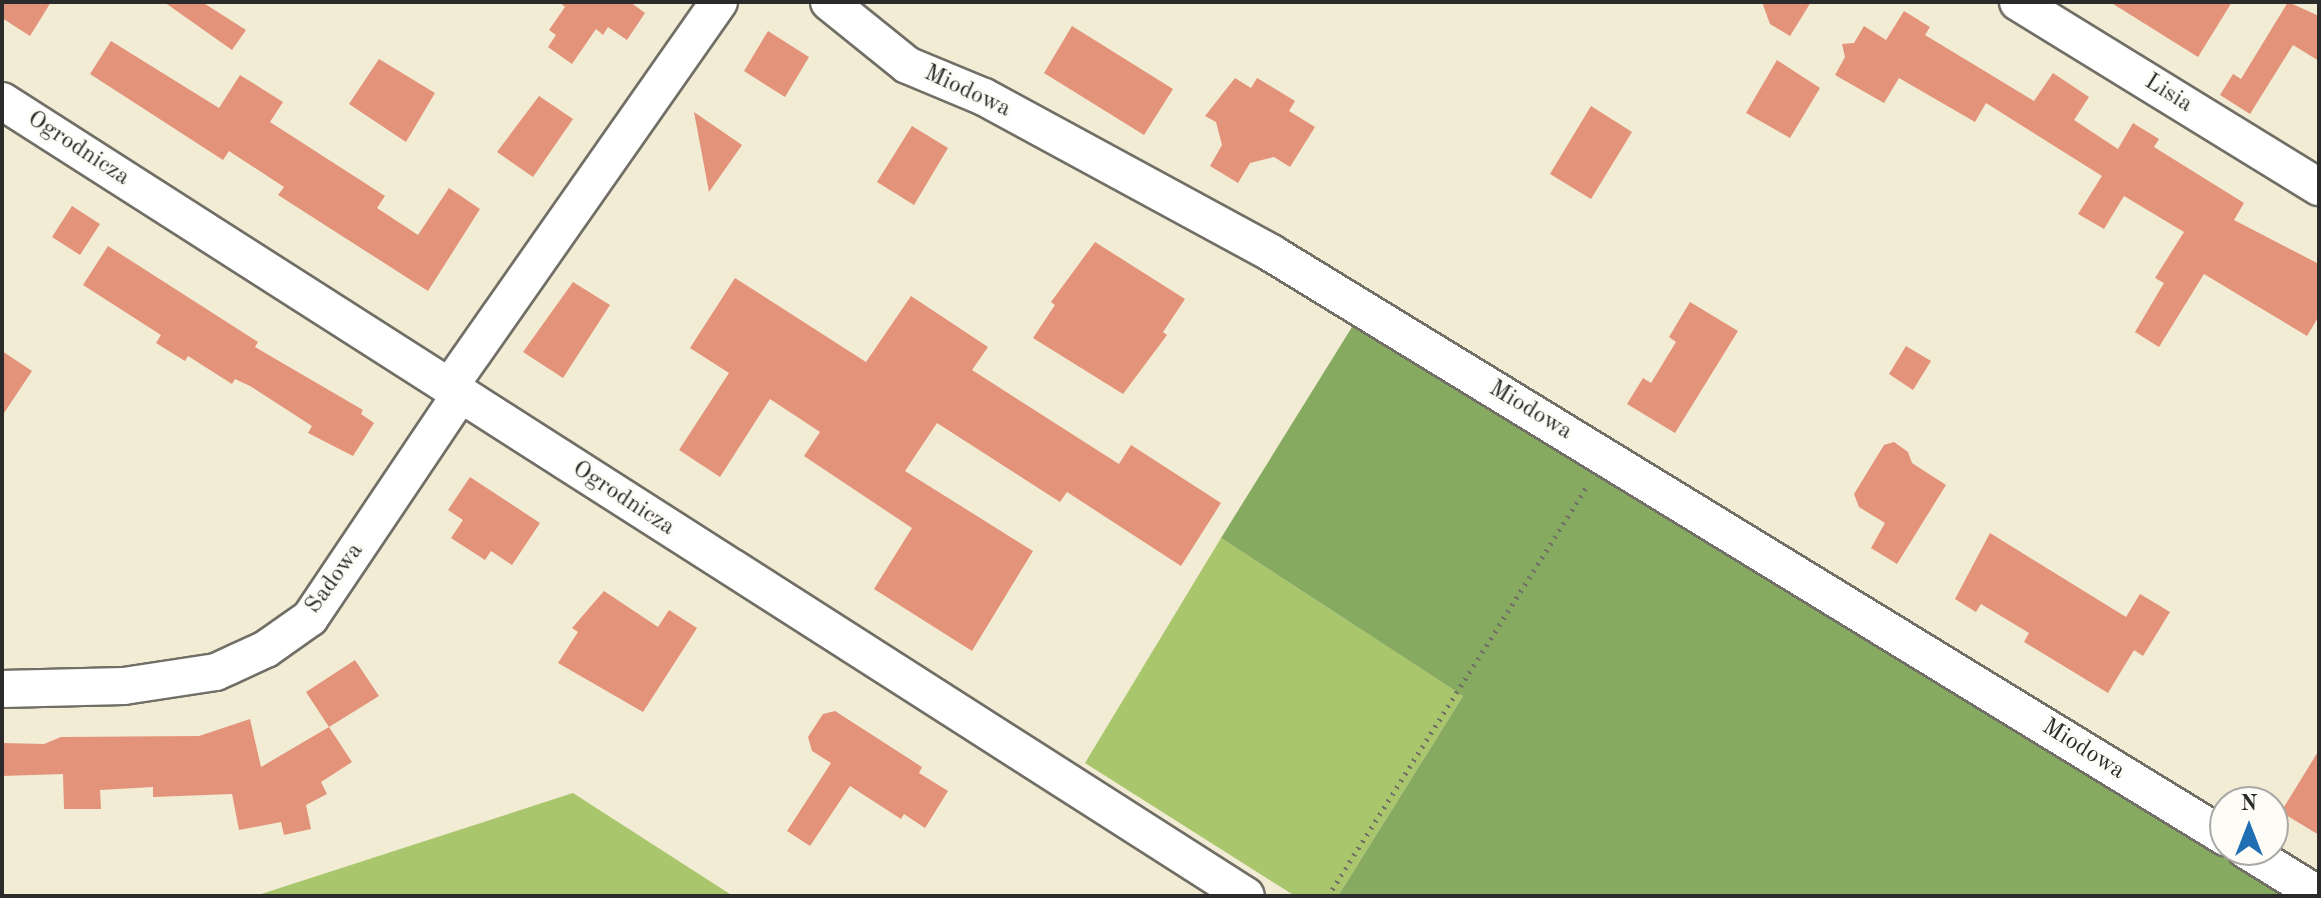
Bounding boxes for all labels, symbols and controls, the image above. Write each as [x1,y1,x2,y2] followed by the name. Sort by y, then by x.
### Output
[919,59,1015,125] street label: Miodowa
[2139,68,2197,120] street label: Lisia
[21,105,135,193] street label: Ogrodnicza
[1483,375,1577,447] street label: Miodowa
[566,455,680,543] street label: Ogrodnicza
[300,538,370,620] street label: Sadowa
[2036,713,2130,787] street label: Miodowa
[2209,786,2289,866] north arrow
[2241,793,2257,815] text: N

